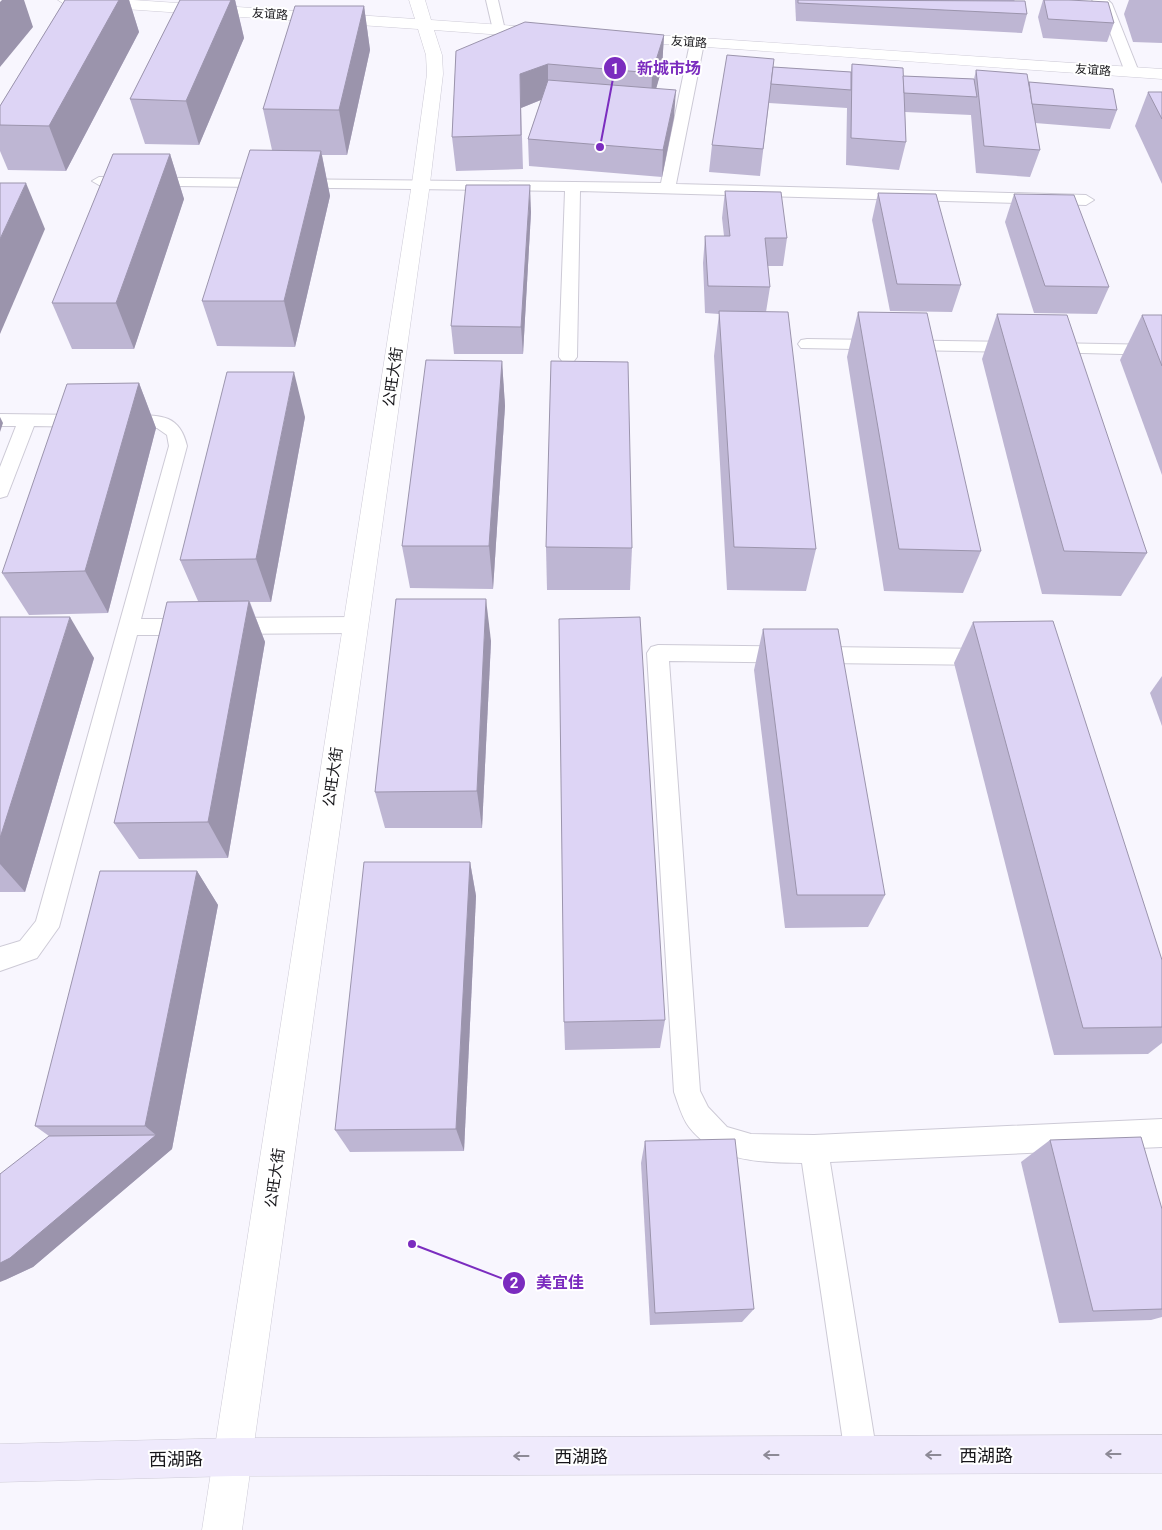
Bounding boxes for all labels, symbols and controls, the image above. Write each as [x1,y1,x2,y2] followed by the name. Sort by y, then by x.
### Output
[252,6,288,22] street label: 友谊路
[671,34,707,50] street label: 友谊路
[602,53,711,84] callout: 新城市场
[637,59,701,78] text: 新城市场
[611,60,619,78] text: 1
[1075,62,1111,78] street label: 友谊路
[380,346,406,408] street label: 公旺大街
[320,746,346,808] street label: 公旺大街
[262,1147,288,1209] street label: 公旺大街
[501,1267,594,1298] callout: 美宜佳
[536,1273,584,1292] text: 美宜佳
[510,1274,519,1292] text: 2
[959,1445,1013,1466] street label: 西湖路
[554,1446,608,1467] street label: 西湖路
[149,1448,203,1470] street label: 西湖路
[1106,1449,1122,1459] one-way arrow
[763,1450,780,1460] one-way arrow
[926,1450,942,1460] one-way arrow
[513,1451,530,1461] one-way arrow

